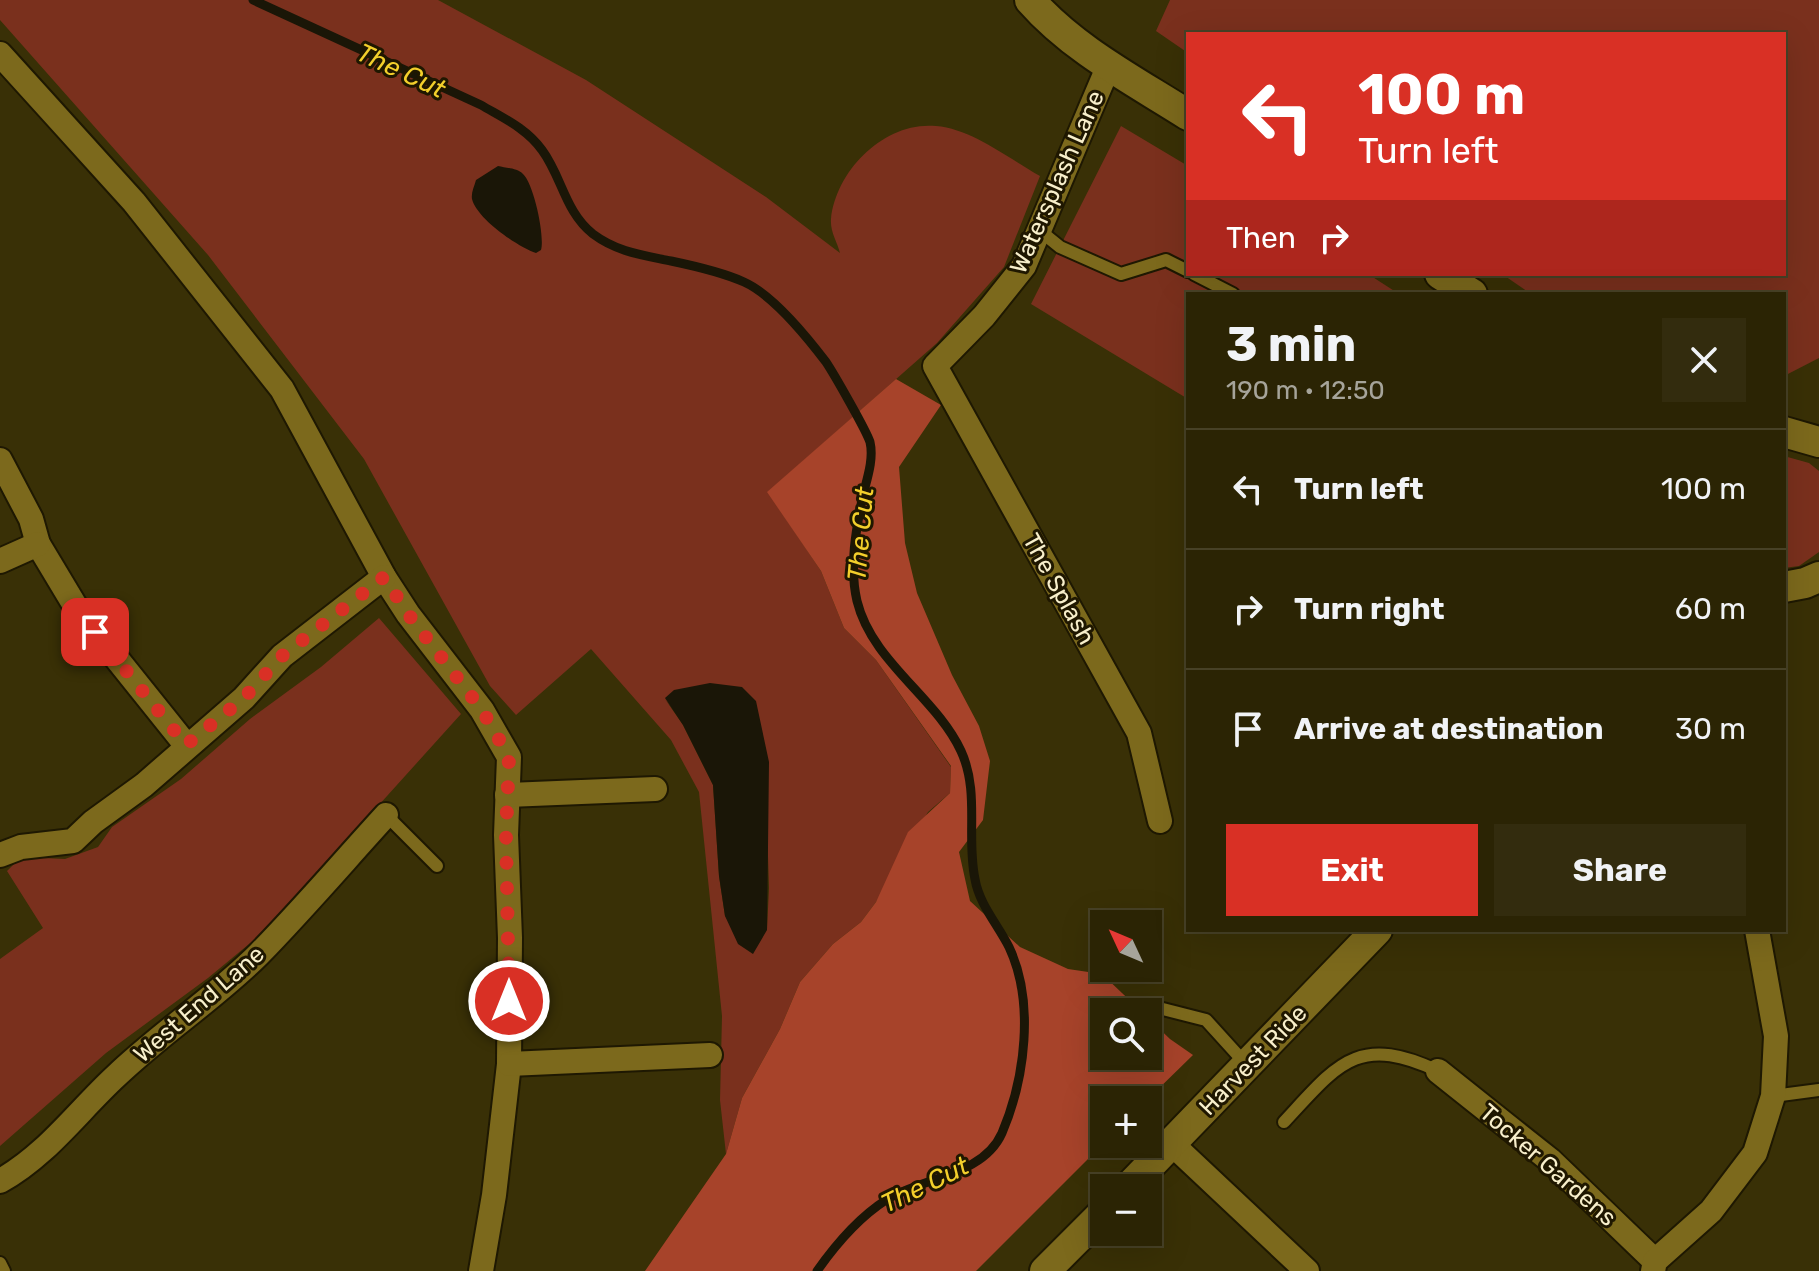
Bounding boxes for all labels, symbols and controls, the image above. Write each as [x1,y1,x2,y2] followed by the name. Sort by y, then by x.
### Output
[352,37,451,105] water label: The Cut
[1358,62,1525,128] text: 100 m
[1226,64,1330,168] icon: left
[1004,86,1110,278] street label: Watersplash Lane
[1358,129,1499,172] text: Turn left
[1312,216,1356,260] icon: right
[1226,220,1296,256] text: Then
[1226,316,1356,373] text: 3 min
[1662,318,1746,402] button: close
[1226,375,1385,406] text: 190 m · 12:50
[1226,467,1270,511] icon: left
[1294,471,1424,507] text: Turn left
[1661,471,1746,507] text: 100 m
[841,485,881,582] water label: The Cut
[1017,529,1101,649] street label: The Splash
[1226,587,1270,631] icon: right
[1294,591,1445,627] text: Turn right
[1675,591,1746,627] text: 60 m
[61,598,129,666] pin
[73,610,117,654] icon: arrive
[1226,707,1270,751] icon: arrive
[1294,711,1604,747] text: Arrive at destination
[1675,711,1746,747] text: 30 m
[1226,824,1478,916] button: Exit
[1494,824,1746,916] button: Share
[1090,910,1162,982] north arrow
[1090,910,1162,1246] map controls
[128,940,270,1068] street label: West End Lane
[467,959,551,1043] position arrow
[1090,998,1162,1070] button: search
[1193,999,1313,1121] street label: Harvest Ride
[1090,1086,1162,1158] button: +
[1474,1098,1622,1232] street label: Tocker Gardens
[876,1150,975,1220] water label: The Cut
[1090,1174,1162,1246] button: −

